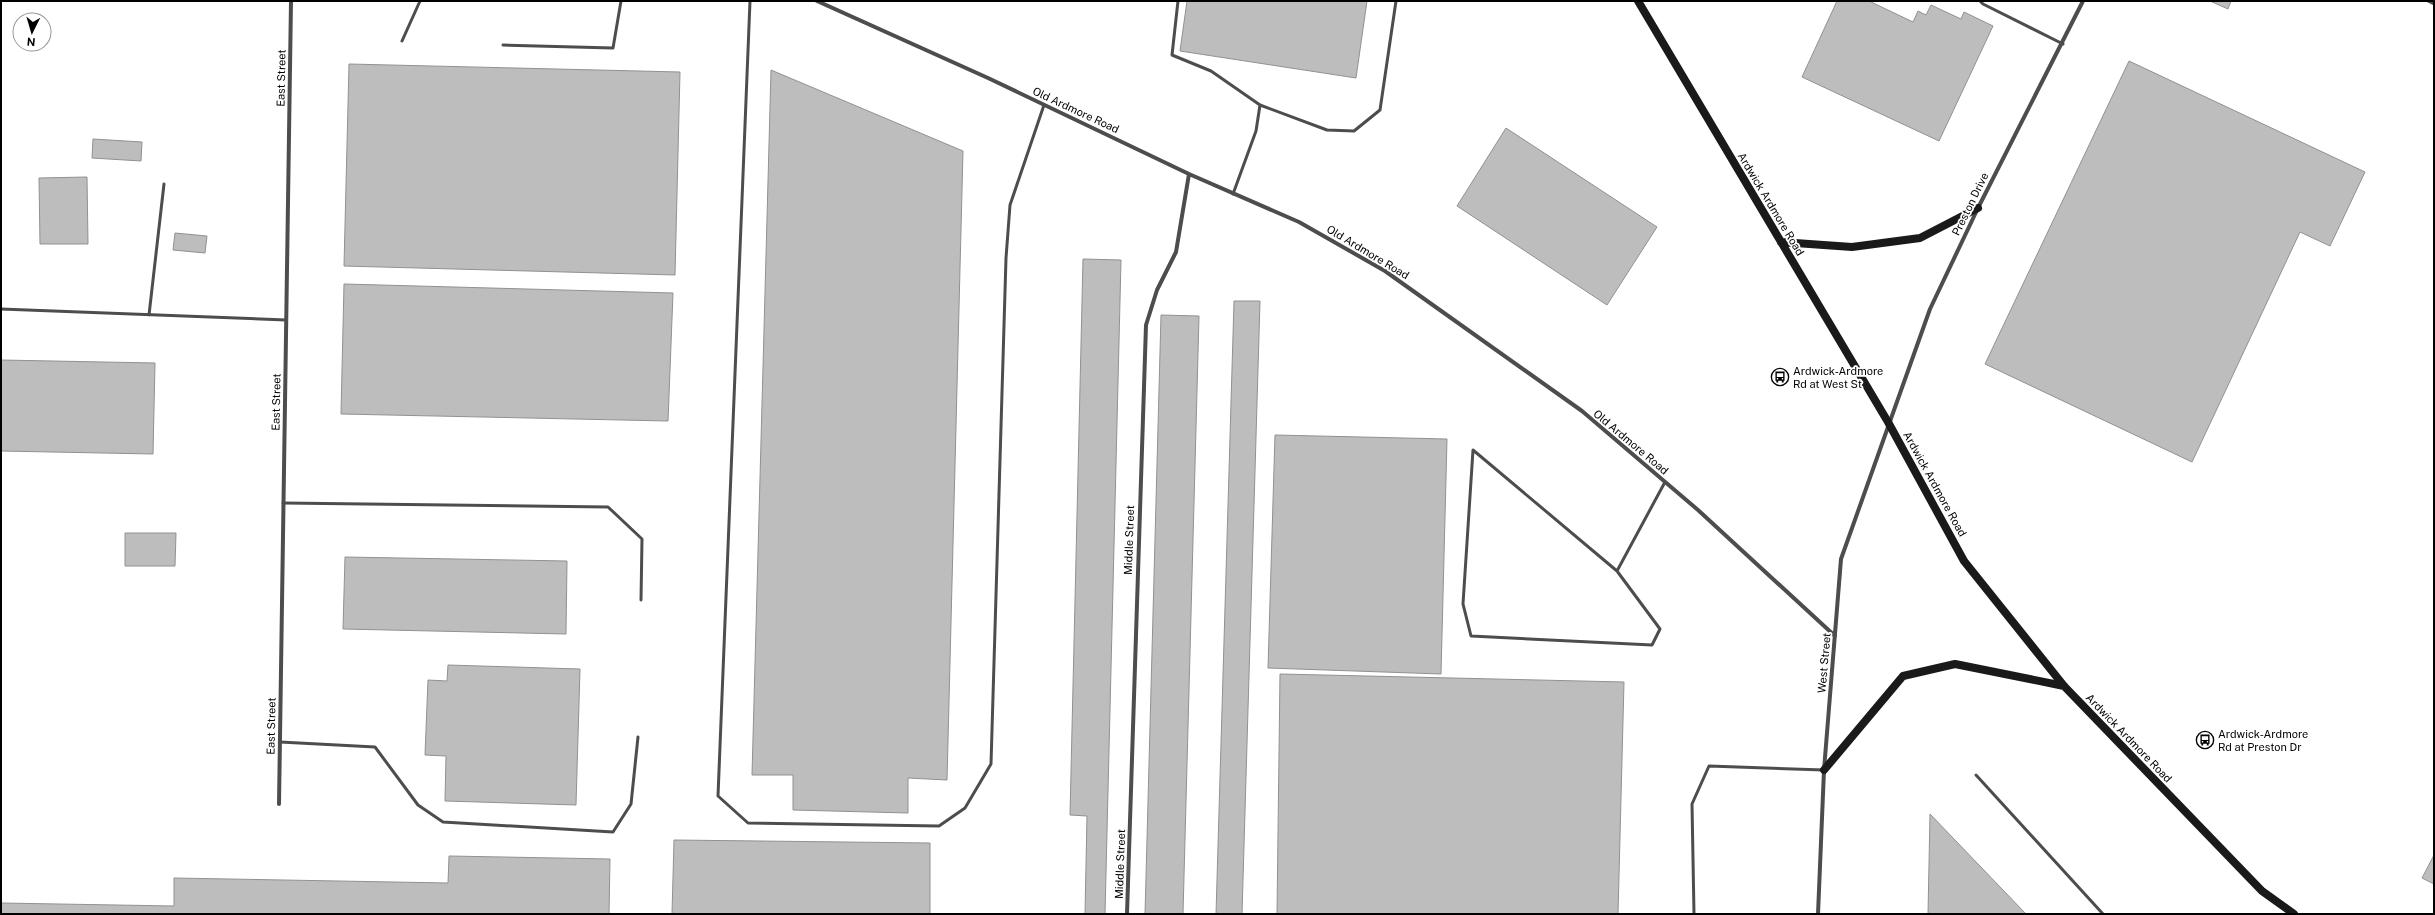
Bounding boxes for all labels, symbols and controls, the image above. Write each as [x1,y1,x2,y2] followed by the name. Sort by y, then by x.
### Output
[12,12,52,52] north arrow
[26,36,36,48] text: N
[275,49,287,107] street label: East Street
[1031,85,1121,135] street label: Old Ardmore Road
[1735,150,1807,258] street label: Ardwick Ardmore Road
[1950,171,1990,237] street label: Preston Drive
[1325,223,1411,281] street label: Old Ardmore Road
[1793,365,1883,390] place label: Ardwick-Ardmore Rd at West St
[1770,367,1790,387] bus stop icon: Ardwick-Ardmore Rd at West St
[270,373,282,431] street label: East Street
[1591,407,1671,477] street label: Old Ardmore Road
[1901,429,1969,539] street label: Ardwick Ardmore Road
[1122,505,1136,575] street label: Middle Street
[1815,632,1833,694] street label: West Street
[2084,691,2174,785] street label: Ardwick Ardmore Road
[265,697,277,755] street label: East Street
[2218,728,2308,753] place label: Ardwick-Ardmore Rd at Preston Dr
[2195,730,2215,750] bus stop icon: Ardwick-Ardmore Rd at Preston Dr
[1113,829,1127,899] street label: Middle Street

